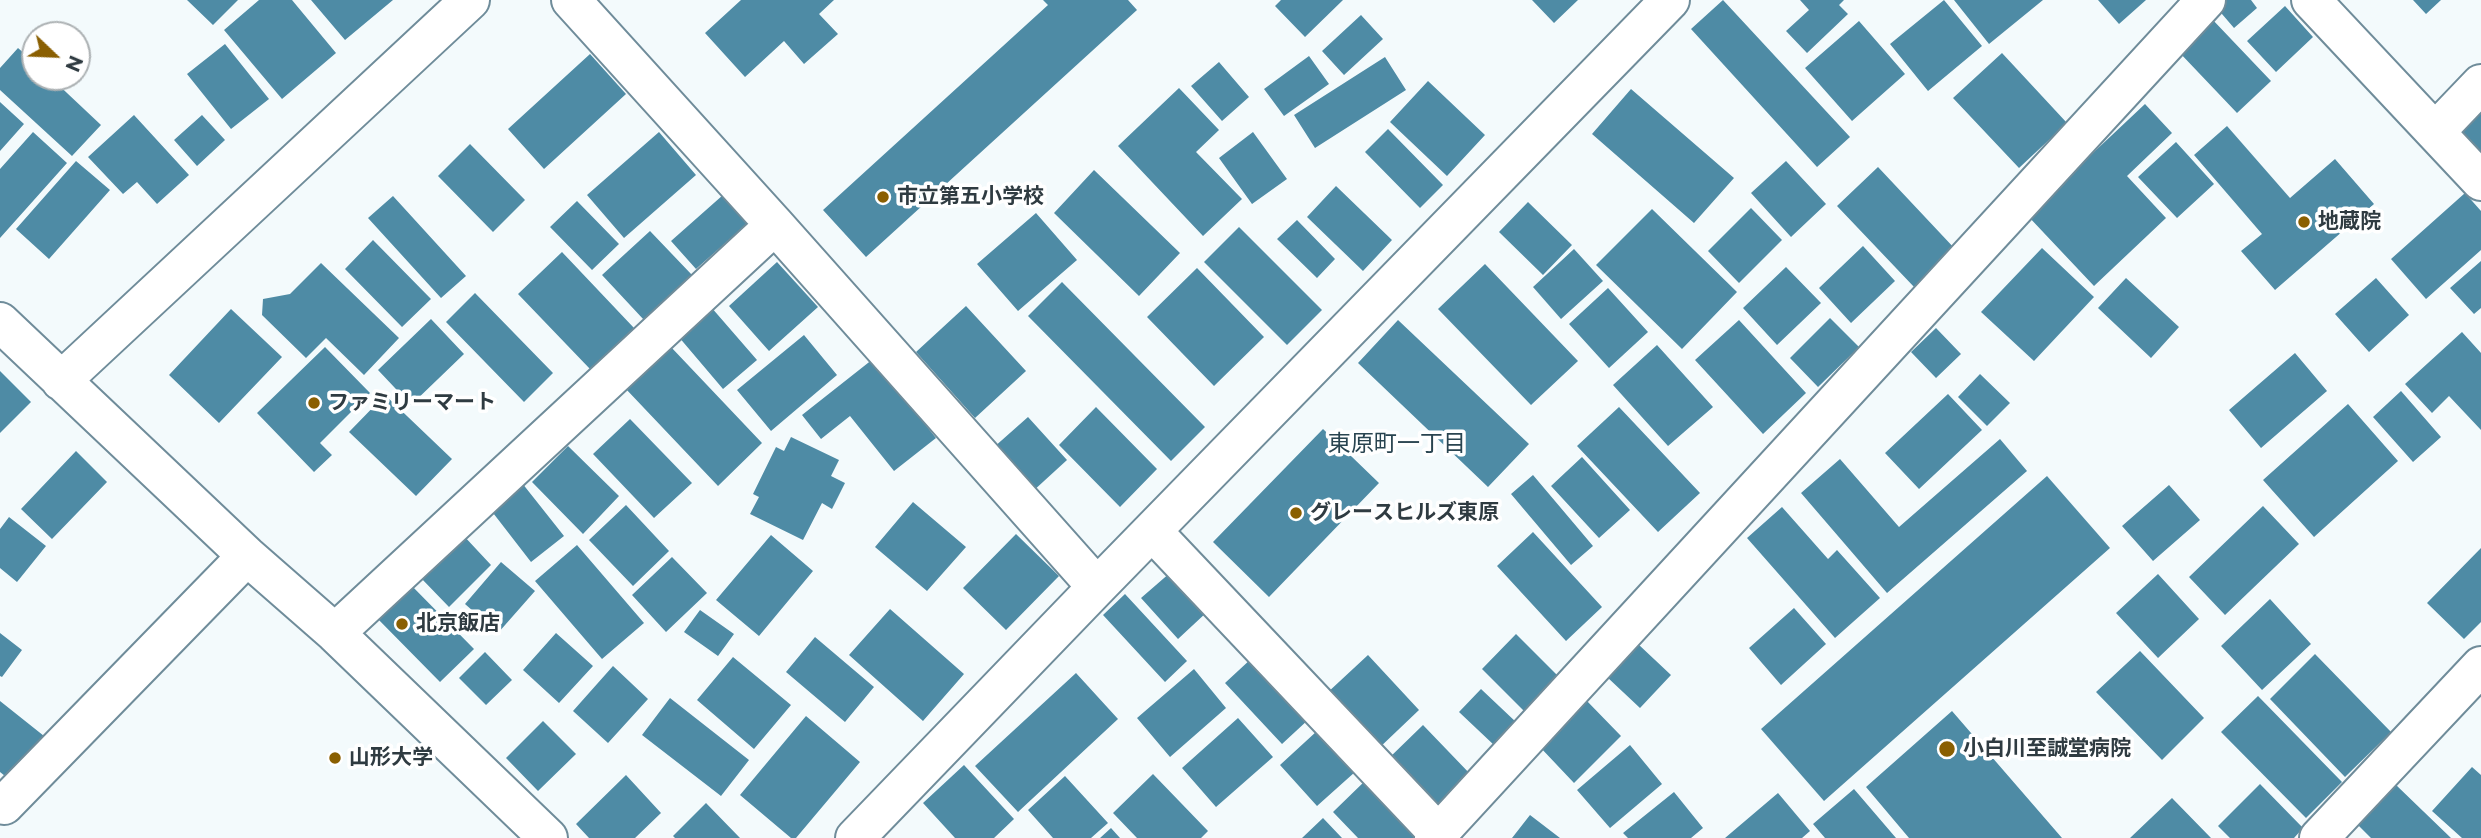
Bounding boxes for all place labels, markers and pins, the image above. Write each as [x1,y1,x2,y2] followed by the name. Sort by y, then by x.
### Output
[897,184,1044,210] place label: 市立第五小学校
[875,189,891,205] marker: 市立第五小学校
[2318,209,2381,235] place label: 地蔵院
[2296,214,2312,230] marker: 地蔵院
[328,390,496,416] place label: ファミリーマート
[306,395,322,411] marker: ファミリーマート
[1310,500,1499,526] place label: グレースヒルズ東原
[1288,505,1304,521] marker: グレースヒルズ東原
[416,611,500,637] place label: 北京飯店
[394,616,410,632] marker: 北京飯店
[1963,736,2131,762] place label: 小白川至誠堂病院
[1937,739,1957,759] marker: 小白川至誠堂病院
[349,745,433,771] place label: 山形大学
[327,750,343,766] marker: 山形大学

